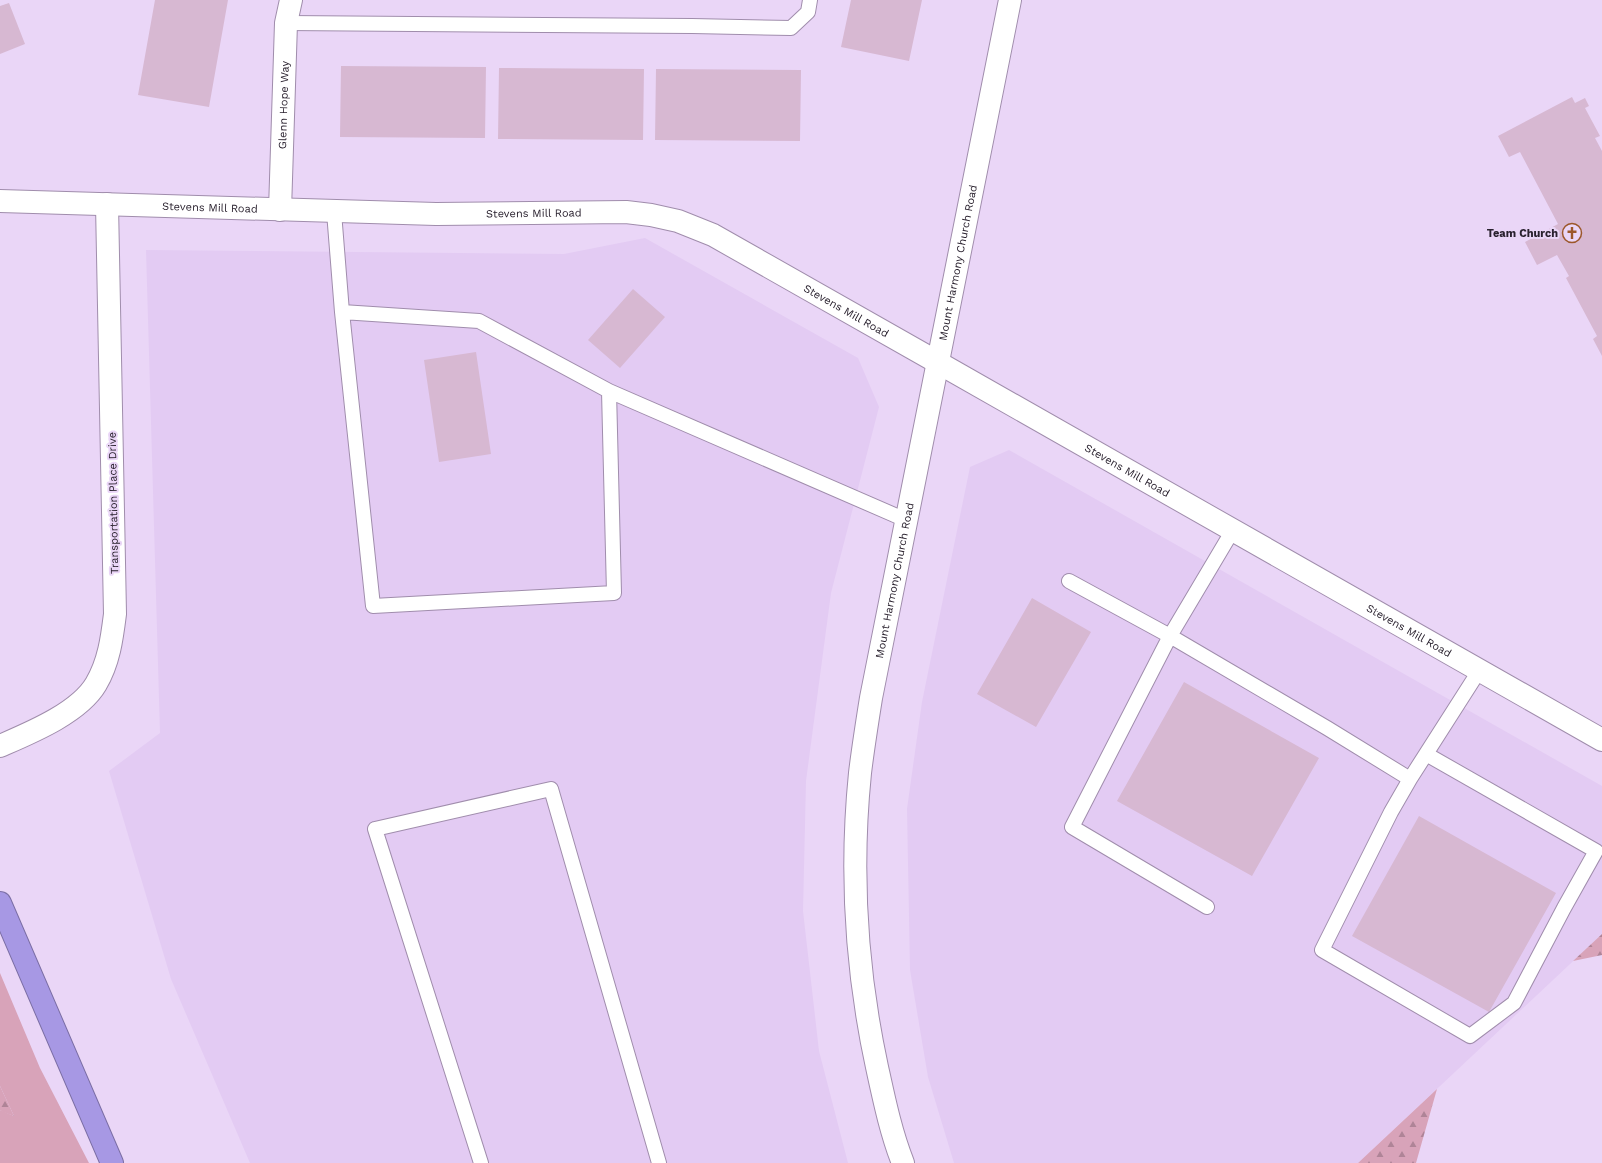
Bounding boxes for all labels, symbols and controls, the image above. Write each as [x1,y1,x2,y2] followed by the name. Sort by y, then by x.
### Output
[276,60,292,149] street label: Glenn Hope Way
[936,184,980,342] street label: Mount Harmony Church Road
[162,200,258,216] street label: Stevens Mill Road
[486,206,582,220] street label: Stevens Mill Road
[1561,222,1583,244] church icon: Team Church
[1487,227,1558,240] place label: Team Church
[801,282,891,340] street label: Stevens Mill Road
[106,432,121,574] street label: Transportation Place Drive
[1082,441,1172,500] street label: Stevens Mill Road
[873,501,917,660] street label: Mount Harmony Church Road
[1364,601,1454,660] street label: Stevens Mill Road

